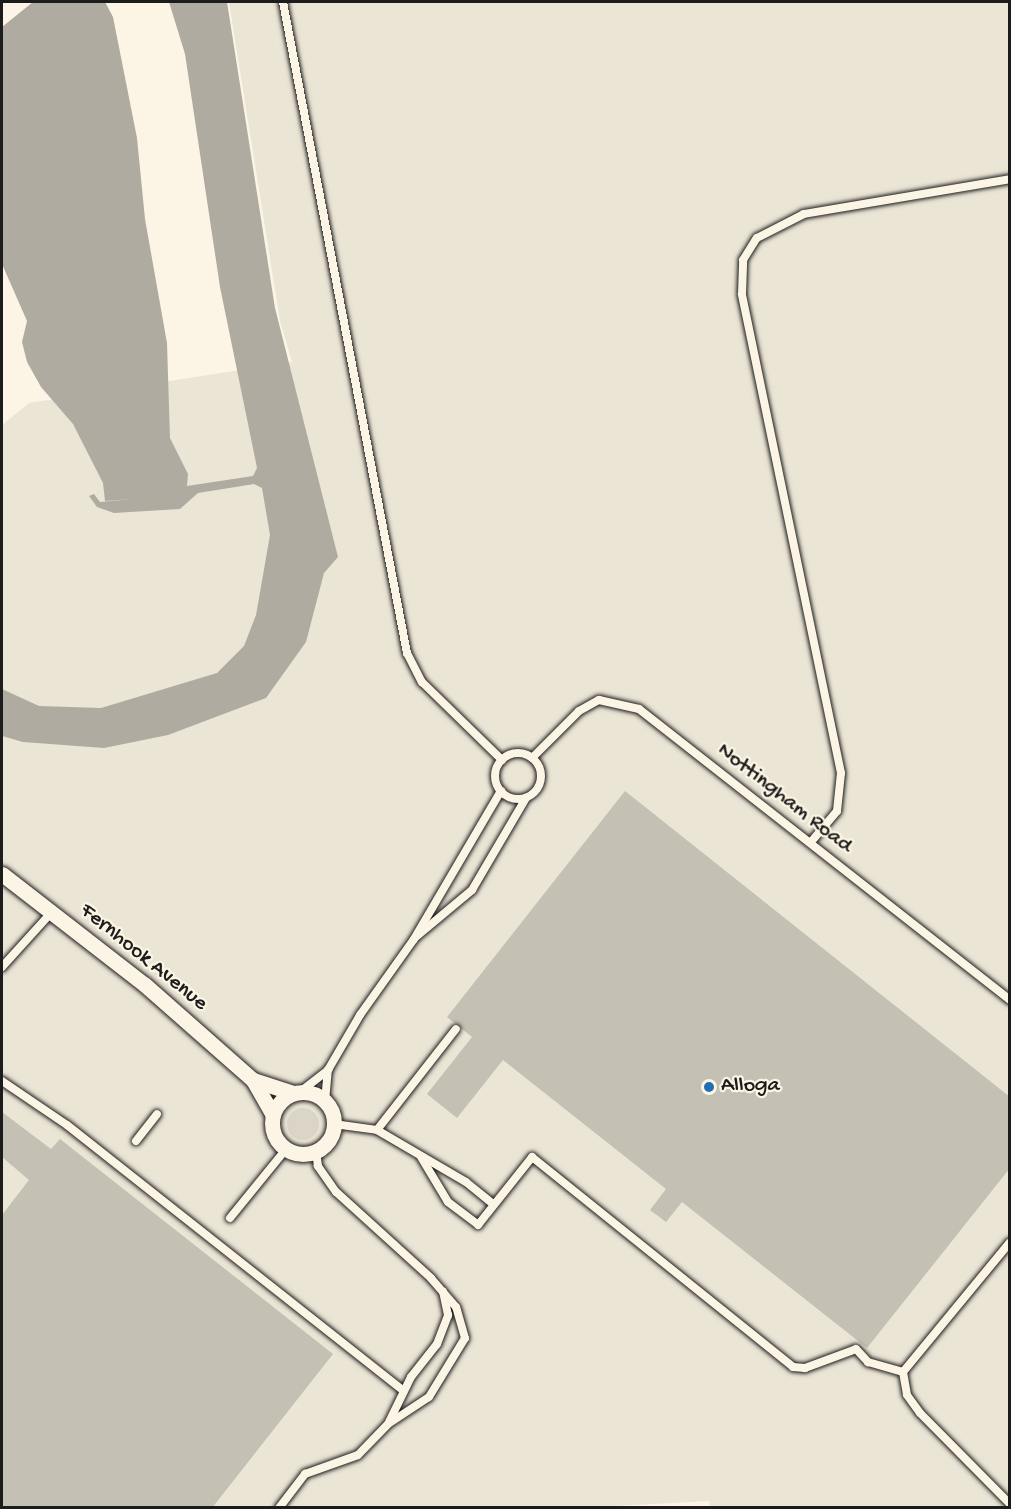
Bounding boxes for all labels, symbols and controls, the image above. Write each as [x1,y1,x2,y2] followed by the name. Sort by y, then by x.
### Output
[711,738,857,860] street label: Nottingham Road
[74,898,212,1018] street label: Fernhook Avenue
[721,1074,780,1100] place label: Alloga
[702,1080,716,1094] marker: Alloga

